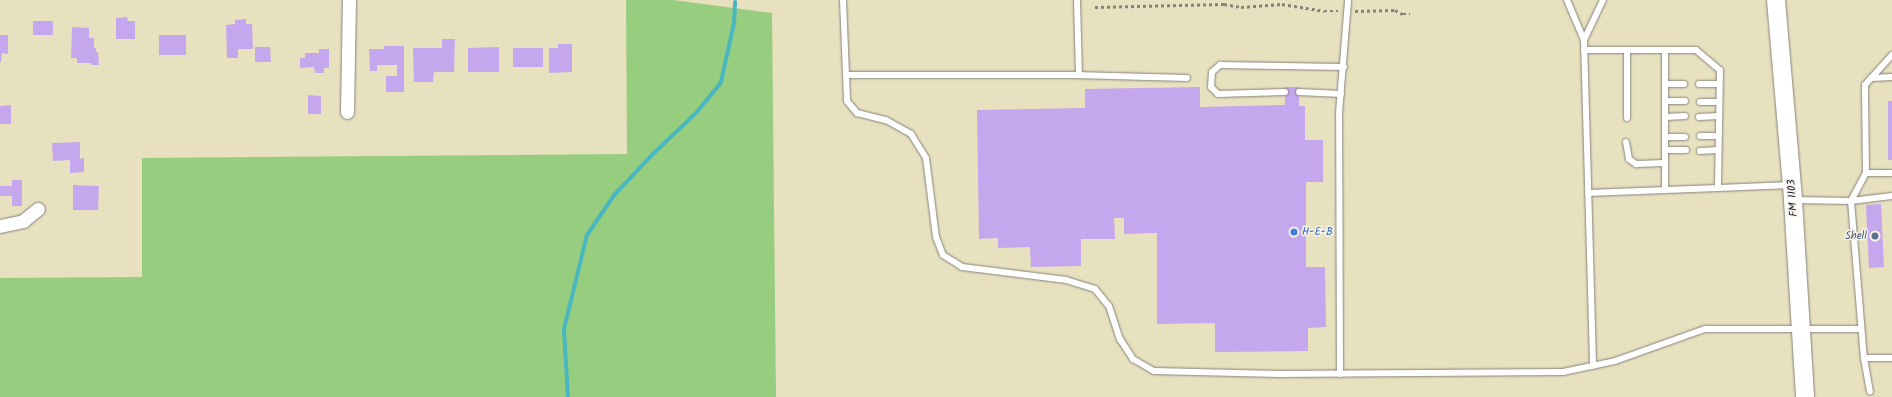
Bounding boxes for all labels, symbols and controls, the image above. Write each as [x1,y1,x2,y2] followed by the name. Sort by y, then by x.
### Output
[1785,179,1801,217] street label: FM 1103
[1302,225,1333,239] place label: H-E-B
[1289,227,1299,237] marker: H-E-B
[1845,229,1867,243] place label: Shell
[1870,231,1880,241] marker: Shell

